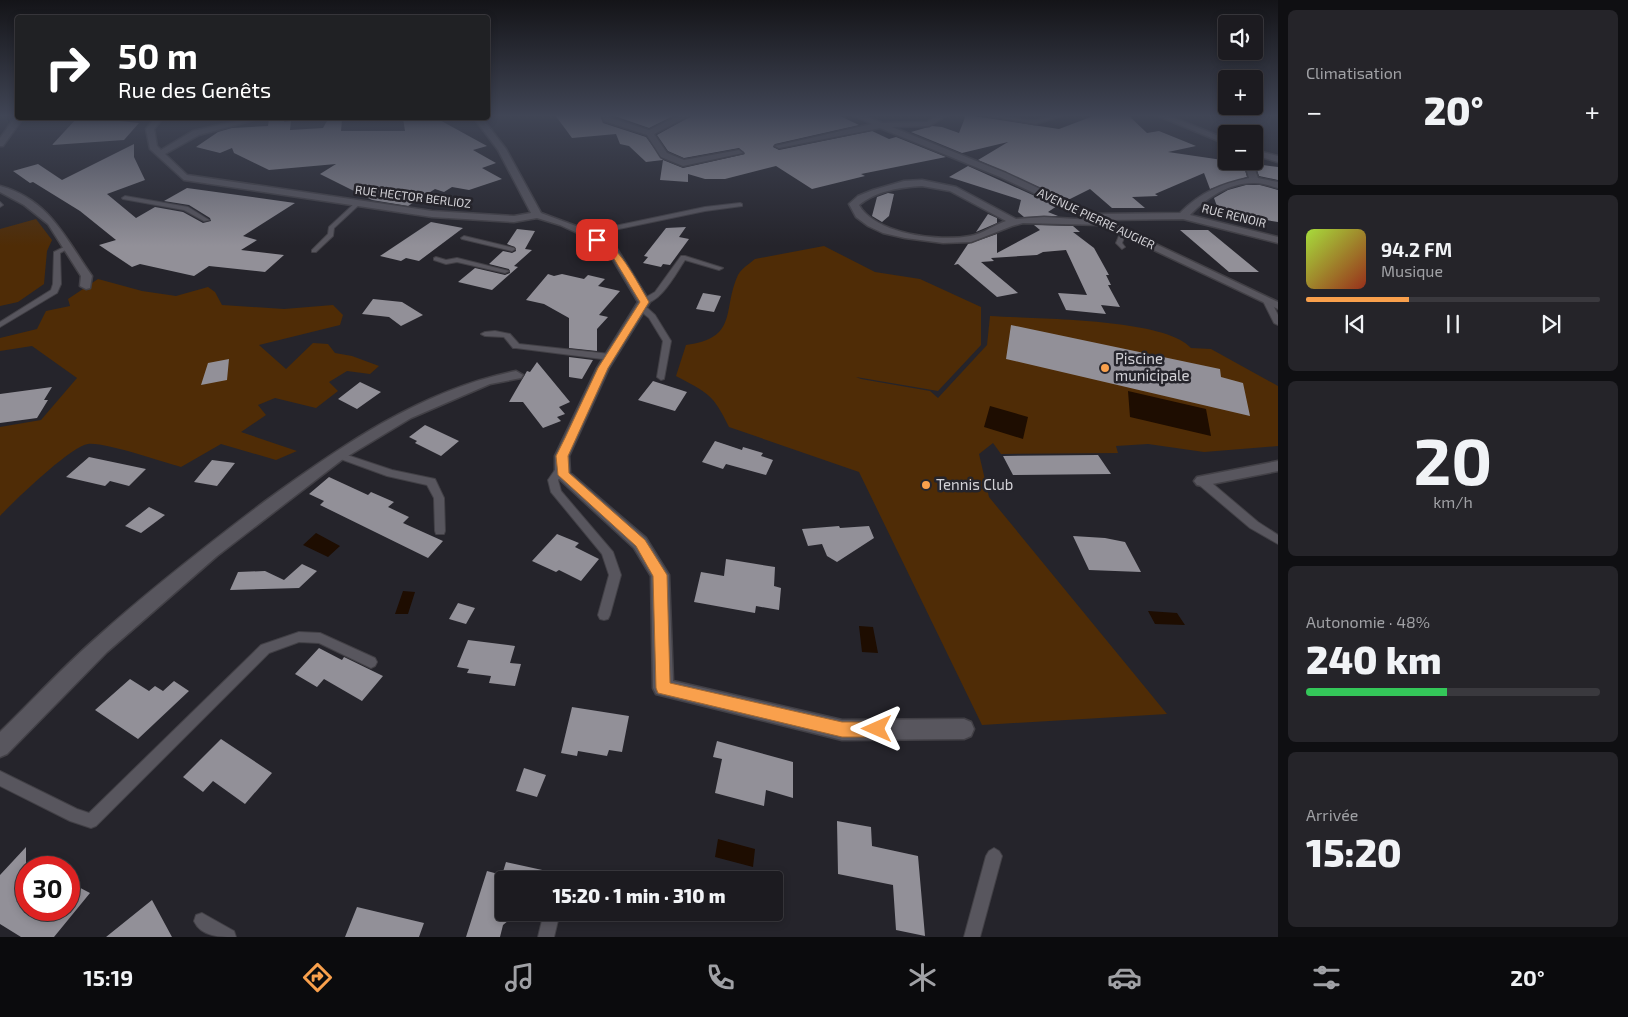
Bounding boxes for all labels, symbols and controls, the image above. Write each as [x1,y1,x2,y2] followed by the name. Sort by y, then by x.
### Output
[1218,15,1263,170] map controls
[1218,15,1263,60] button: sound
[118,34,198,76] text: 50 m
[35,35,100,100] icon: right
[1306,63,1402,82] text: Climatisation
[1218,70,1263,115] button: +
[118,76,271,102] text: Rue des Genêts
[1424,87,1483,133] text: 20°
[1306,94,1322,128] text: −
[1585,94,1600,128] text: +
[1218,125,1263,170] button: −
[354,182,472,210] street label: RUE HECTOR BERLIOZ
[1035,185,1157,251] street label: AVENUE PIERRE AUGIER
[1201,200,1268,230] street label: RUE RENOIR
[576,219,618,261] pin
[583,226,611,254] icon: arrive
[1381,238,1452,261] text: 94.2 FM
[1381,261,1443,280] text: Musique
[1341,310,1369,338] icon: previous
[1439,310,1467,338] icon: pause
[1537,310,1565,338] icon: next
[1115,349,1190,384] place label: Piscine municipale
[1099,362,1111,374] marker: Piscine municipale
[1414,420,1492,498] text: 20
[936,475,1013,493] place label: Tennis Club
[920,479,932,491] marker: Tennis Club
[1433,492,1473,511] text: km/h
[1306,612,1430,631] text: Autonomie · 48%
[1306,636,1442,682] text: 240 km
[850,702,902,754] position arrow
[1306,805,1358,824] text: Arrivée
[1306,829,1402,875] text: 15:20
[15,856,80,921] speed limit sign: 30
[553,884,725,907] text: 15:20 · 1 min · 310 m
[300,960,335,995] icon: directions
[502,960,537,995] icon: music
[703,960,738,995] icon: phone
[905,960,940,995] icon: climate
[1107,960,1142,995] icon: car
[1309,960,1344,995] icon: filters
[83,964,133,990] text: 15:19
[1510,964,1545,990] text: 20°

